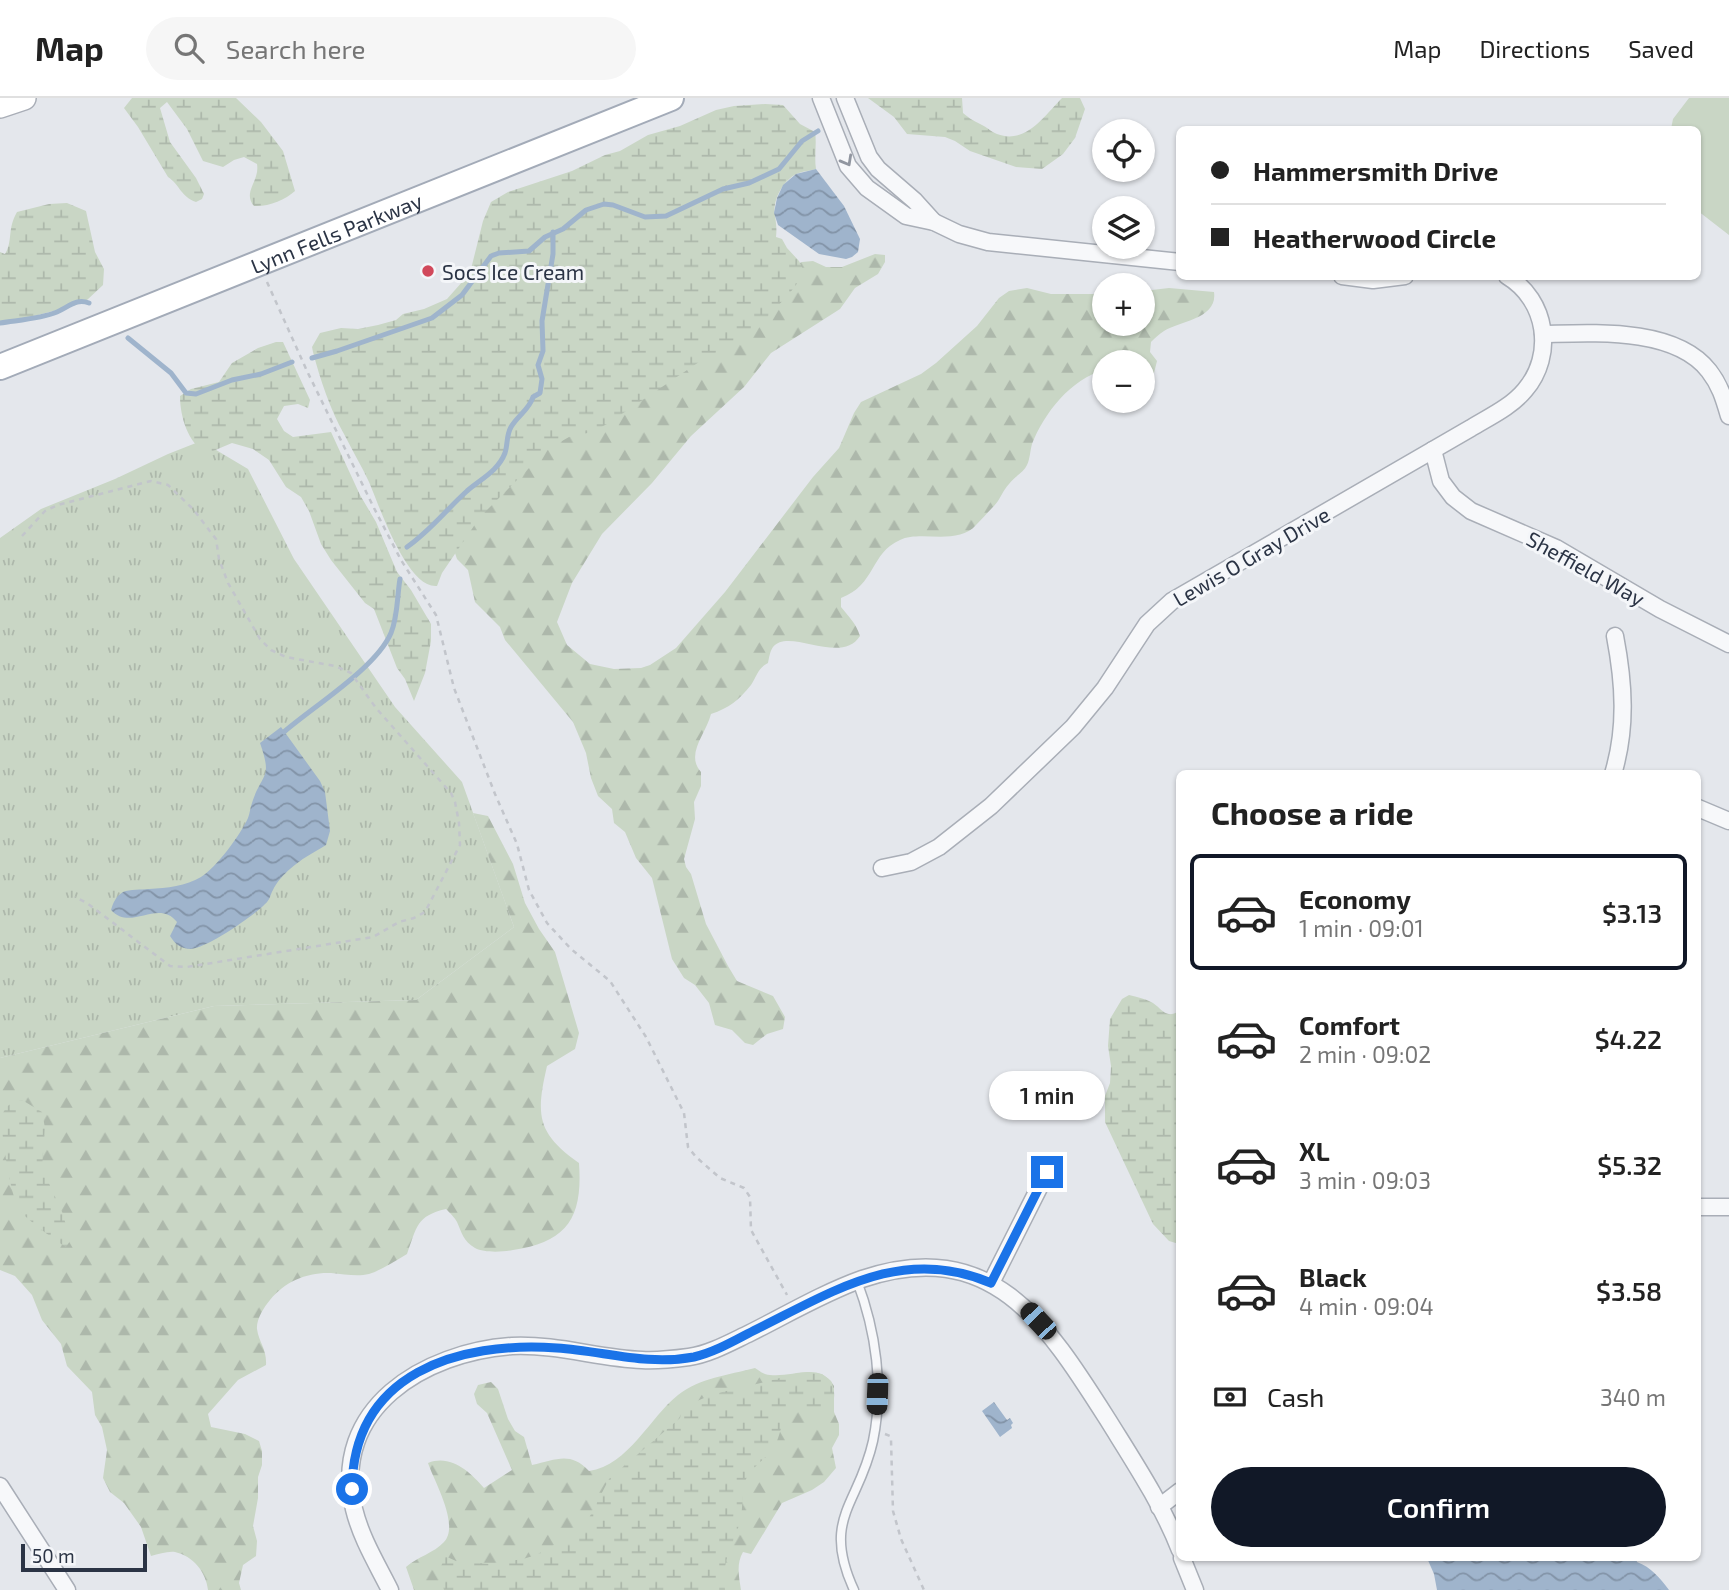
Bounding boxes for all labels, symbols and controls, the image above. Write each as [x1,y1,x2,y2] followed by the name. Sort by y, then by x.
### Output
[146,17,636,80] search box
[35,28,104,68] text: Map
[170,29,208,67] icon: search
[226,33,365,64] text: Search here
[1393,34,1441,63] text: Map
[1479,34,1590,63] text: Directions
[1628,34,1694,63] text: Saved
[1092,119,1155,413] map controls
[1092,119,1155,182] button: locate
[839,154,852,166] one-way arrow
[1253,155,1498,186] text: Hammersmith Drive
[247,187,425,278] street label: Lynn Fells Parkway
[1092,196,1155,259] button: layers
[1253,222,1496,253] text: Heatherwood Circle
[442,259,584,284] place label: Socs Ice Cream
[420,263,436,279] marker: Socs Ice Cream
[1092,273,1155,336] button: +
[1092,350,1155,413] button: −
[1168,501,1334,611] street label: Lewis O Gray Drive
[1523,525,1649,611] street label: Sheffield Way
[1211,793,1414,831] text: Choose a ride
[1215,881,1278,944] icon: car
[1299,883,1411,914] text: Economy
[1602,897,1662,928] text: $3.13
[1299,914,1424,942] text: 1 min · 09:01
[1215,1007,1278,1070] icon: car
[1299,1009,1400,1040] text: Comfort
[1595,1023,1662,1054] text: $4.22
[1299,1040,1431,1068] text: 2 min · 09:02
[989,1070,1105,1119] callout: 1 min
[1020,1081,1074,1109] text: 1 min
[1215,1133,1278,1196] icon: car
[1299,1135,1330,1166] text: XL
[1597,1149,1662,1180] text: $5.32
[1031,1156,1063,1188] route end
[1299,1166,1431,1194] text: 3 min · 09:03
[1215,1259,1278,1322] icon: car
[1299,1261,1367,1292] text: Black
[1596,1275,1662,1306] text: $3.58
[1299,1292,1434,1320] text: 4 min · 09:04
[1016,1298,1061,1344] car
[866,1373,889,1415] car
[1211,1378,1249,1416] icon: cash
[1267,1381,1324,1412] text: Cash
[1600,1383,1666,1411] text: 340 m
[1211,1467,1666,1547] button: Confirm
[336,1473,368,1505] route start
[21,1541,147,1573] scale bar
[32,1544,75,1567] text: 50 m

